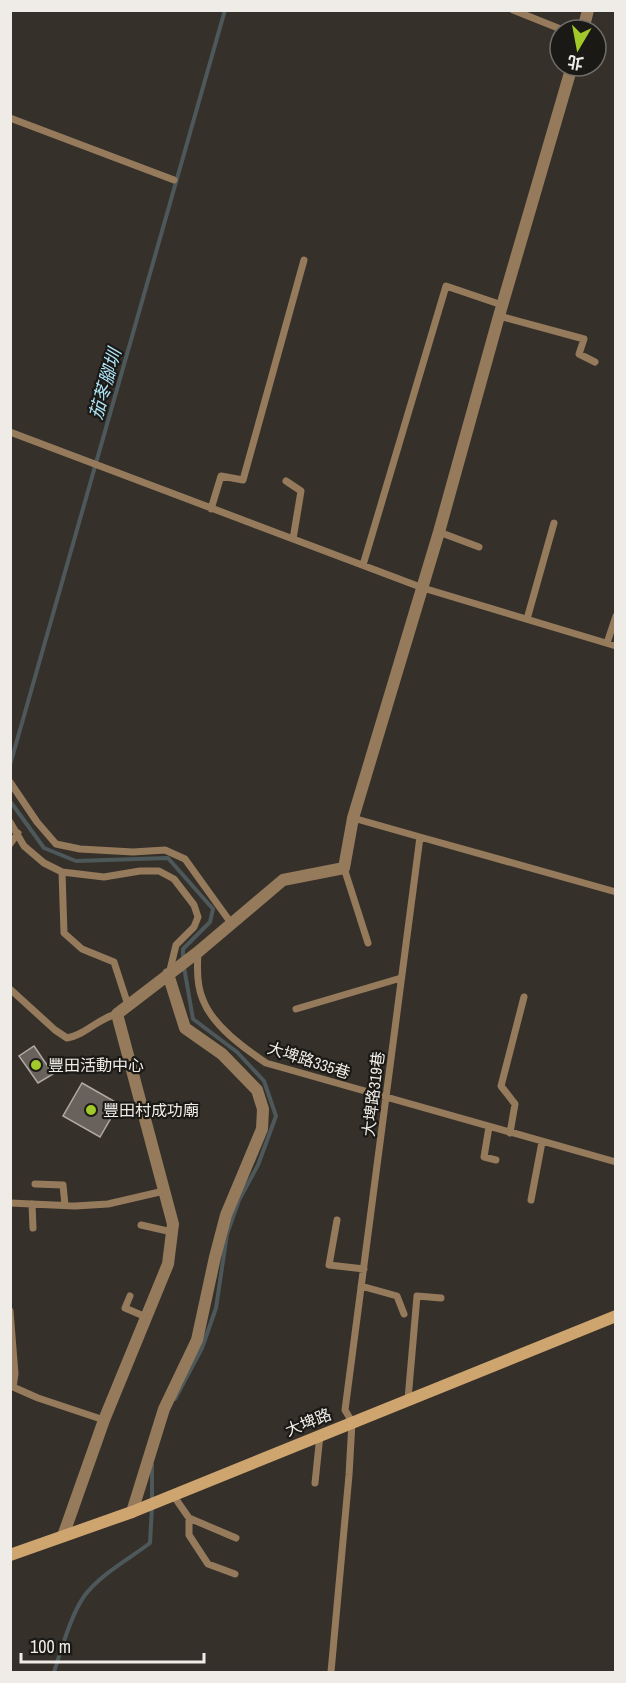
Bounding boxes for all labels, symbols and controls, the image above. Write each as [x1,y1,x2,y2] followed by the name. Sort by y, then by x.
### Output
[548,18,608,78] north arrow
[566,51,585,75] text: 北
[83,343,128,422] water label: 茄苳腳圳
[265,1036,353,1084] street label: 大埤路335巷
[357,1050,389,1138] street label: 大埤路319巷
[48,1054,144,1076] place label: 豐田活動中心
[29,1058,43,1072] marker: 豐田活動中心
[103,1099,199,1121] place label: 豐田村成功廟
[84,1103,98,1117] marker: 豐田村成功廟
[282,1403,334,1441] street label: 大埤路
[21,1626,204,1664] scale bar
[30,1634,71,1659] text: 100 m

